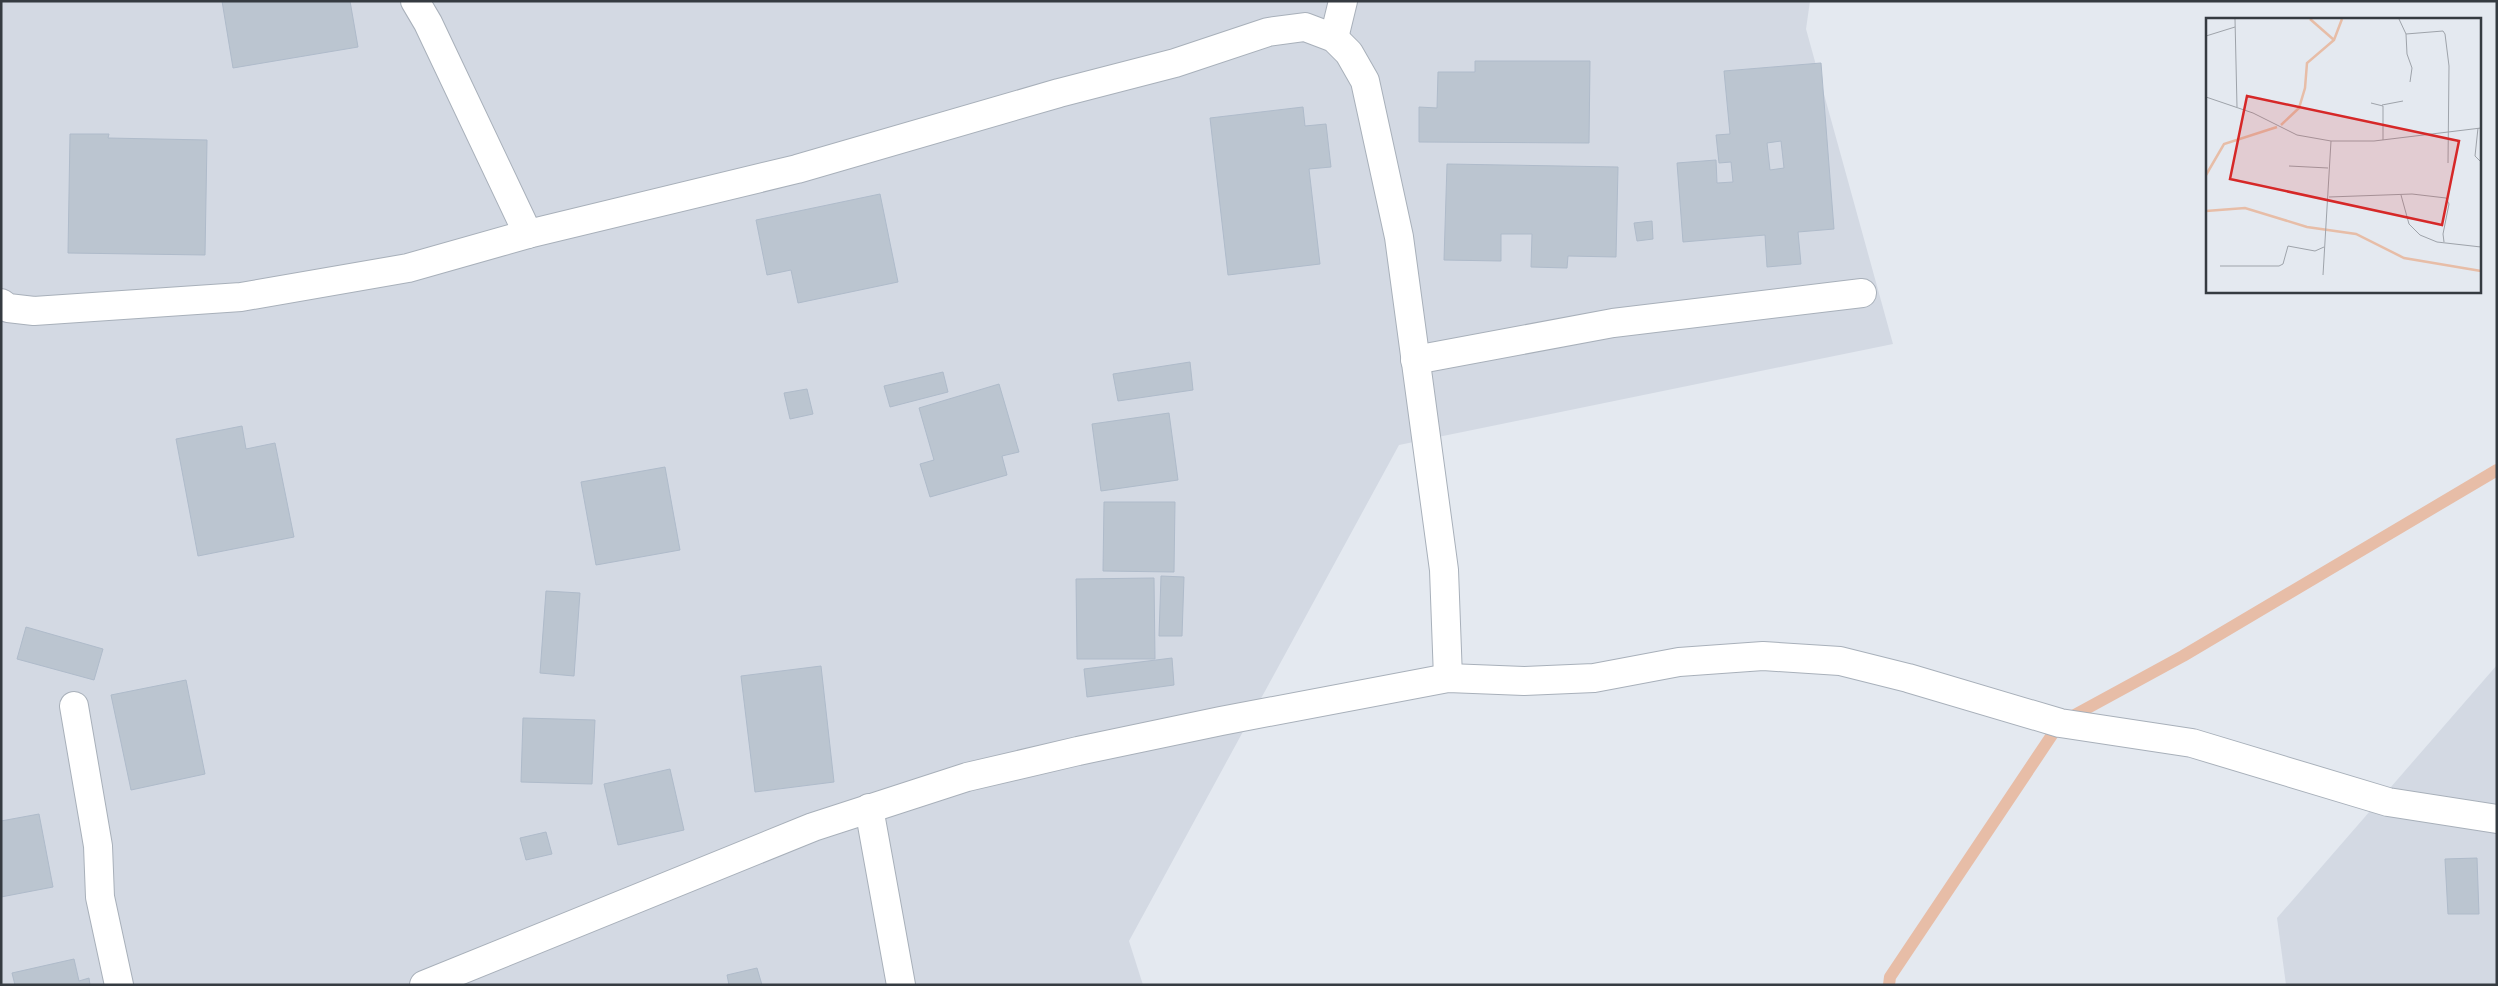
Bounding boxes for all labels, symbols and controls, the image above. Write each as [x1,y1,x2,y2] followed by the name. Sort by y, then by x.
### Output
[2206,18,2480,292] inset map

